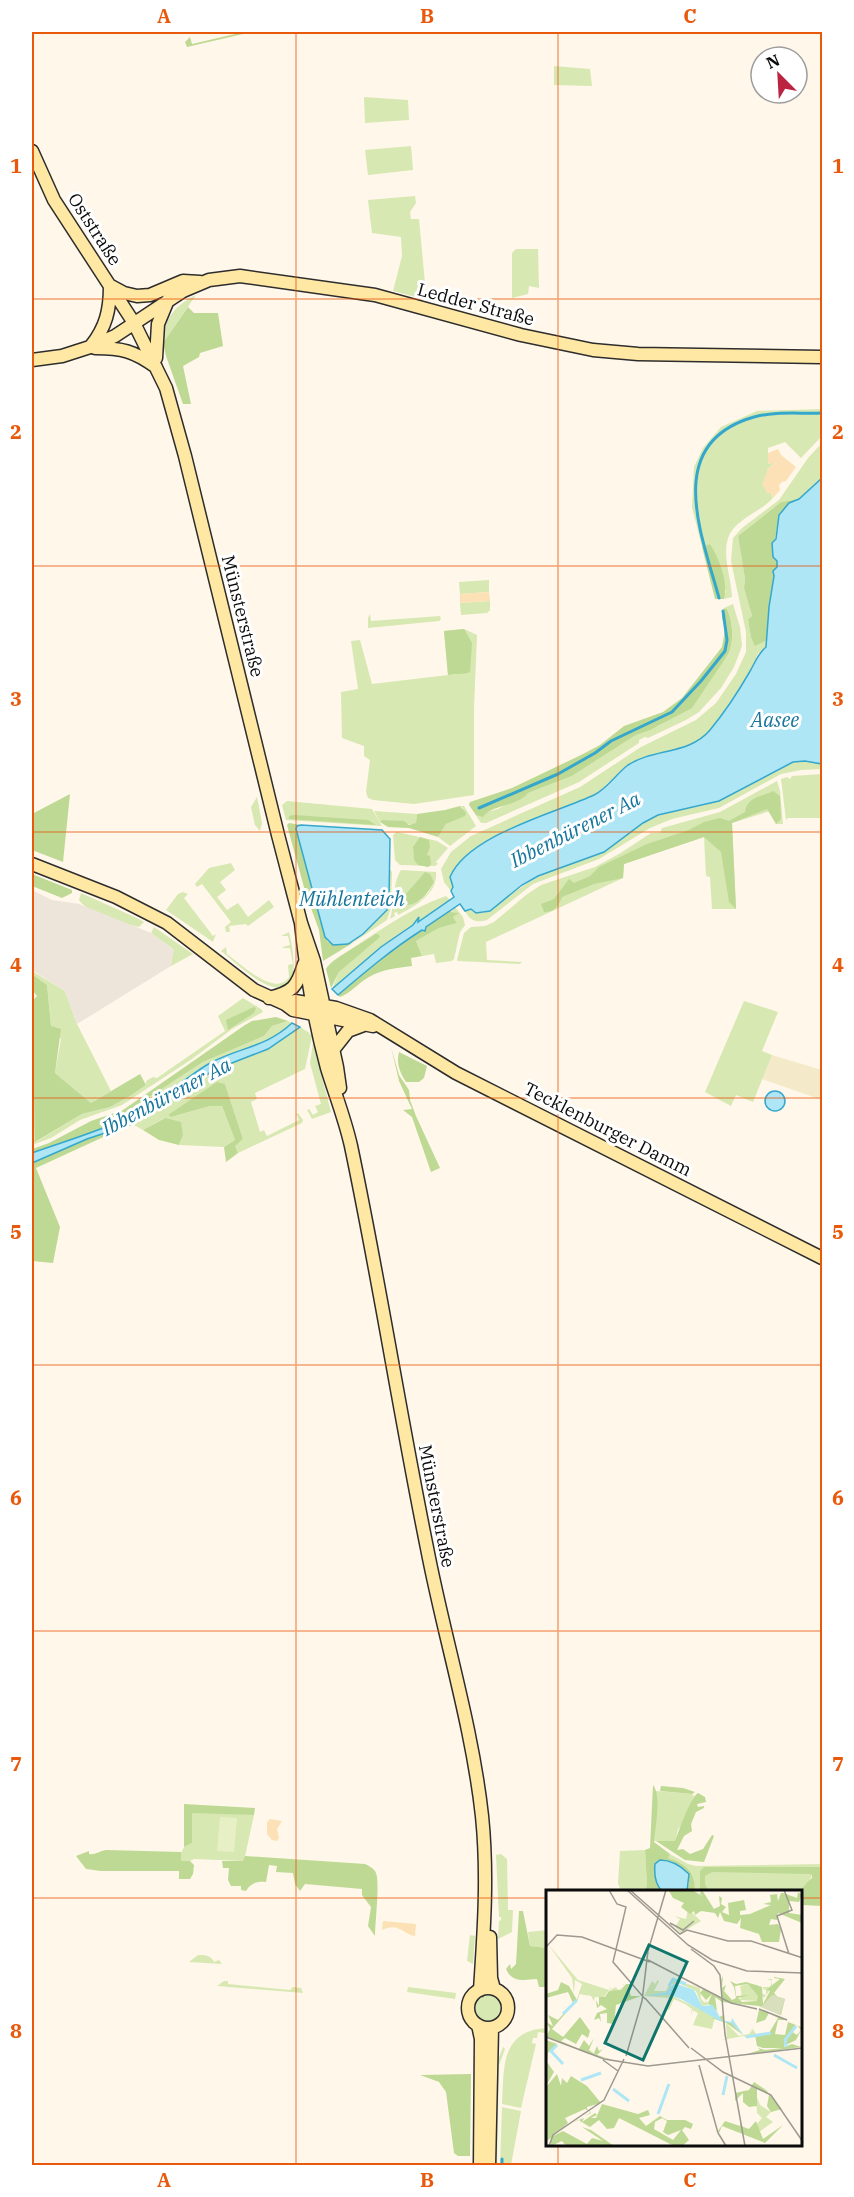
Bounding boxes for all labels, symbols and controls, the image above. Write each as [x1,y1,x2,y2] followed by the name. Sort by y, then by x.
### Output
[157,2,171,29] text: A
[420,2,434,29] text: B
[683,2,697,29] text: C
[749,45,809,105] north arrow
[763,50,783,73] text: N
[10,152,22,179] text: 1
[832,152,844,179] text: 1
[63,188,127,270] street label: Oststraße
[415,277,537,331] street label: Ledder Straße
[10,418,22,445] text: 2
[832,418,844,445] text: 2
[217,553,269,679] street label: Münsterstraße
[10,685,22,712] text: 3
[832,685,844,712] text: 3
[749,706,799,733] water label: Aasee
[504,784,645,874] water label: Ibbenbürener Aa
[298,885,405,912] water label: Mühlenteich
[10,951,22,978] text: 4
[832,951,844,978] text: 4
[96,1050,236,1142] water label: Ibbenbürener Aa
[520,1077,696,1181] street label: Tecklenburger Damm
[10,1218,22,1245] text: 5
[832,1218,844,1245] text: 5
[414,1442,460,1570] street label: Münsterstraße
[10,1484,22,1511] text: 6
[832,1484,844,1511] text: 6
[10,1750,22,1777] text: 7
[832,1750,844,1777] text: 7
[546,1890,803,2146] inset map
[10,2017,22,2044] text: 8
[832,2017,844,2044] text: 8
[157,2166,171,2193] text: A
[420,2166,434,2193] text: B
[683,2166,697,2193] text: C

